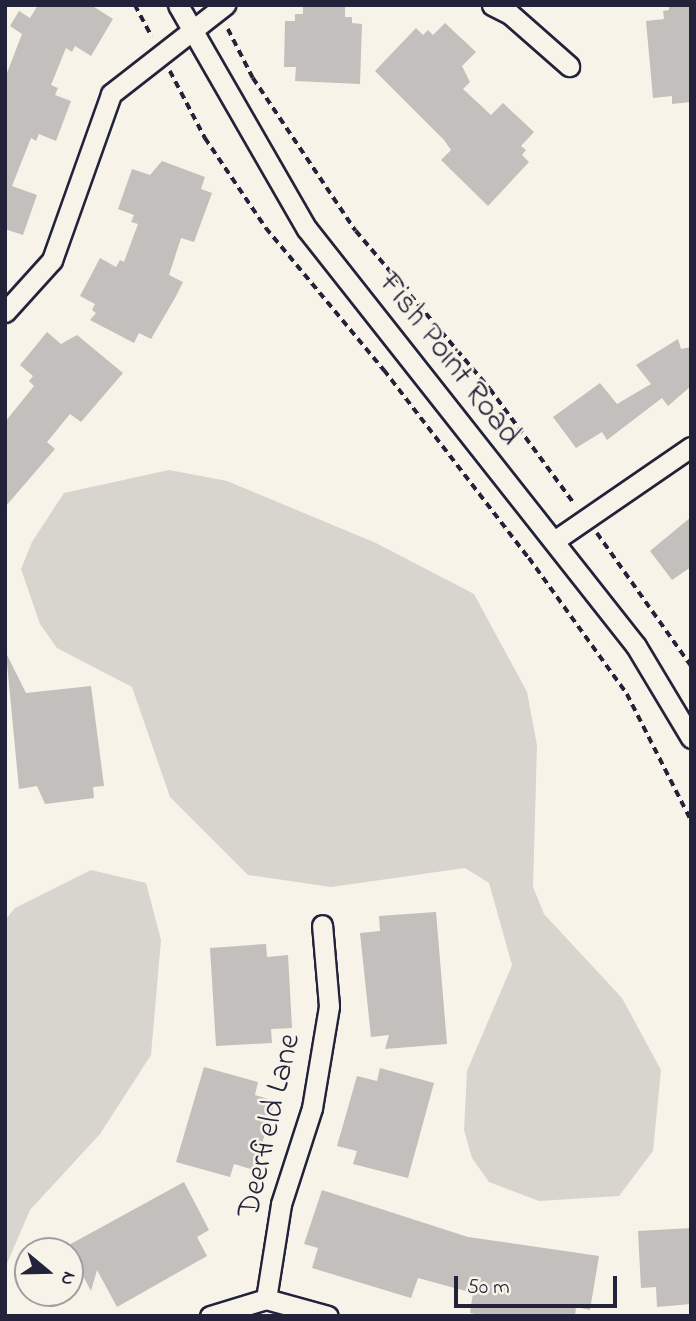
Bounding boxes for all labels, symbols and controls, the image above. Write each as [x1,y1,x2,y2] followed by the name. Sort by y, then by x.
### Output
[368,266,528,454] street label: Fish Point Road
[231,1030,311,1222] street label: Deerfield Lane
[14,1237,84,1307] north arrow
[458,1262,621,1306] scale bar
[53,1268,82,1289] text: N
[467,1273,510,1303] text: 50 m

